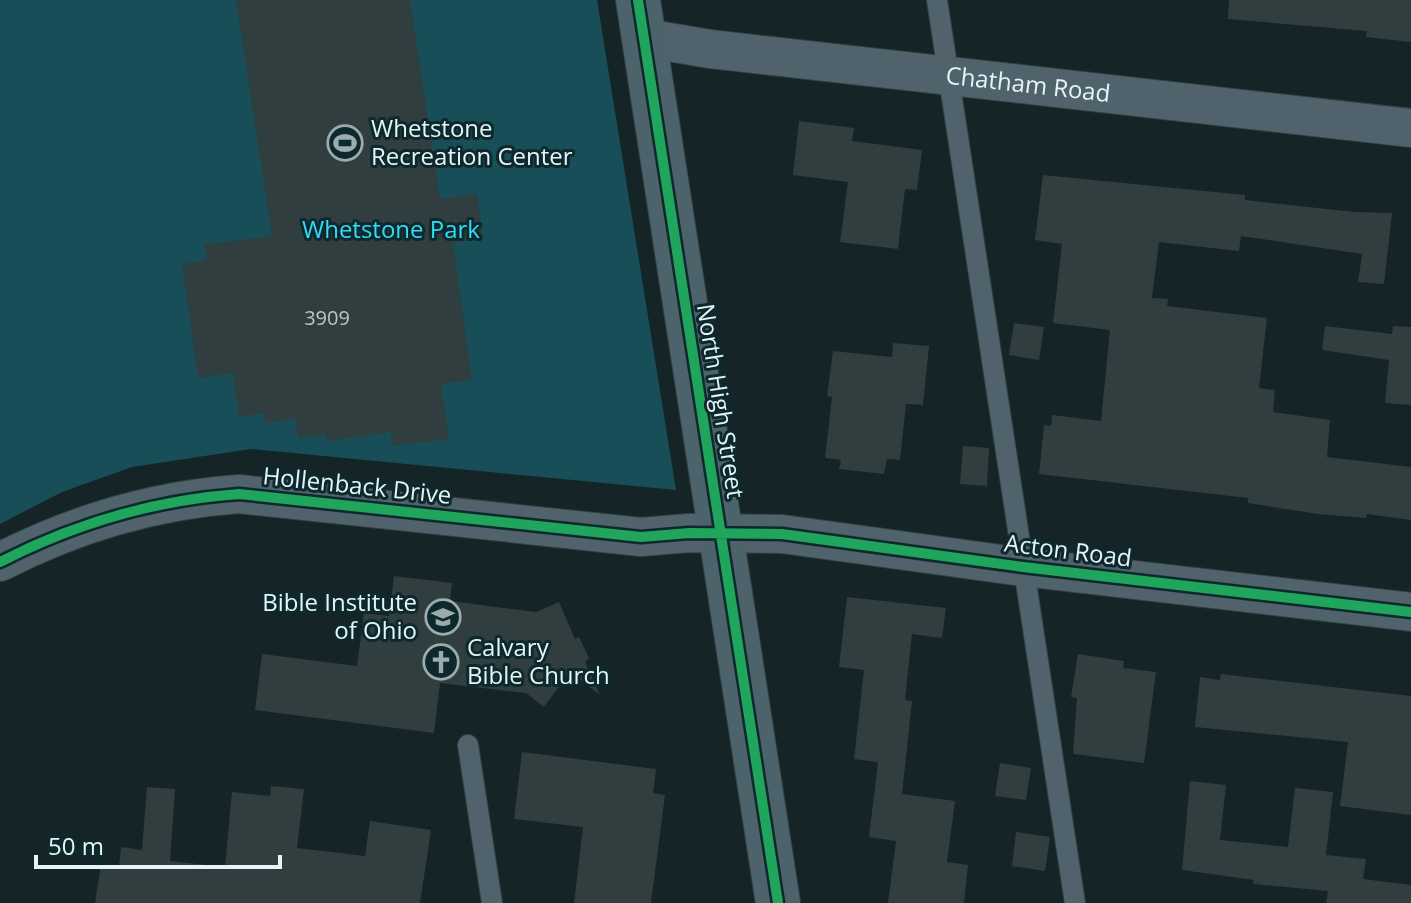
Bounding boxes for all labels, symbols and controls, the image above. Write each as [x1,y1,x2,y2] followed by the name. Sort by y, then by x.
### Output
[944,58,1112,109] street label: Chatham Road
[371,111,573,172] place label: Whetstone Recreation Center
[326,124,364,162] sports icon: Whetstone Recreation Center
[302,212,480,245] park label: Whetstone Park
[690,301,753,500] street label: North High Street
[304,304,350,331] house number: 3909
[261,458,453,511] street label: Hollenback Drive
[1003,525,1134,574] street label: Acton Road
[262,585,417,646] place label: Bible Institute of Ohio
[424,598,462,636] school or university icon: Bible Institute of Ohio
[467,630,610,691] place label: Calvary Bible Church
[422,643,460,681] church icon: Calvary Bible Church
[36,819,280,869] scale bar
[48,829,104,862] text: 50 m

